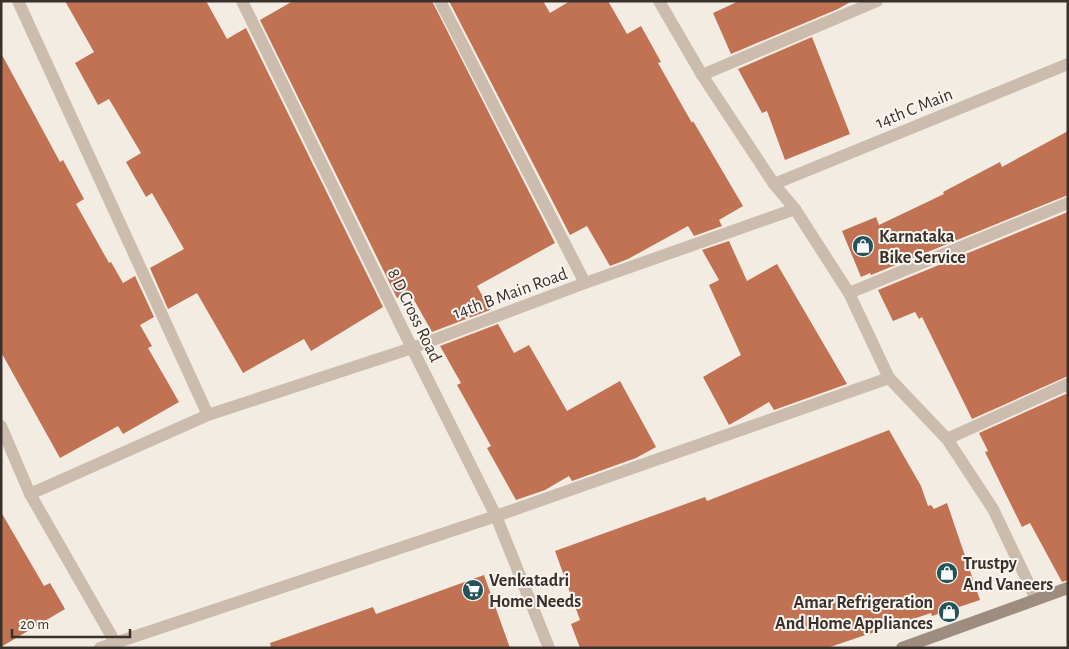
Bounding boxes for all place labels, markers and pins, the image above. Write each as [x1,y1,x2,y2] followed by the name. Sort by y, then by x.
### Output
[879,228,966,267] place label: Karnataka Bike Service
[851,234,875,258] shop icon: Karnataka Bike Service
[963,555,1053,594] place label: Trustpy And Vaneers
[935,561,959,585] shop icon: Trustpy And Vaneers
[489,572,581,611] place label: Venkatadri Home Needs
[461,578,485,602] supermarket icon: Venkatadri Home Needs
[775,594,933,633] place label: Amar Refrigeration And Home Appliances
[937,600,961,624] shop icon: Amar Refrigeration And Home Appliances

